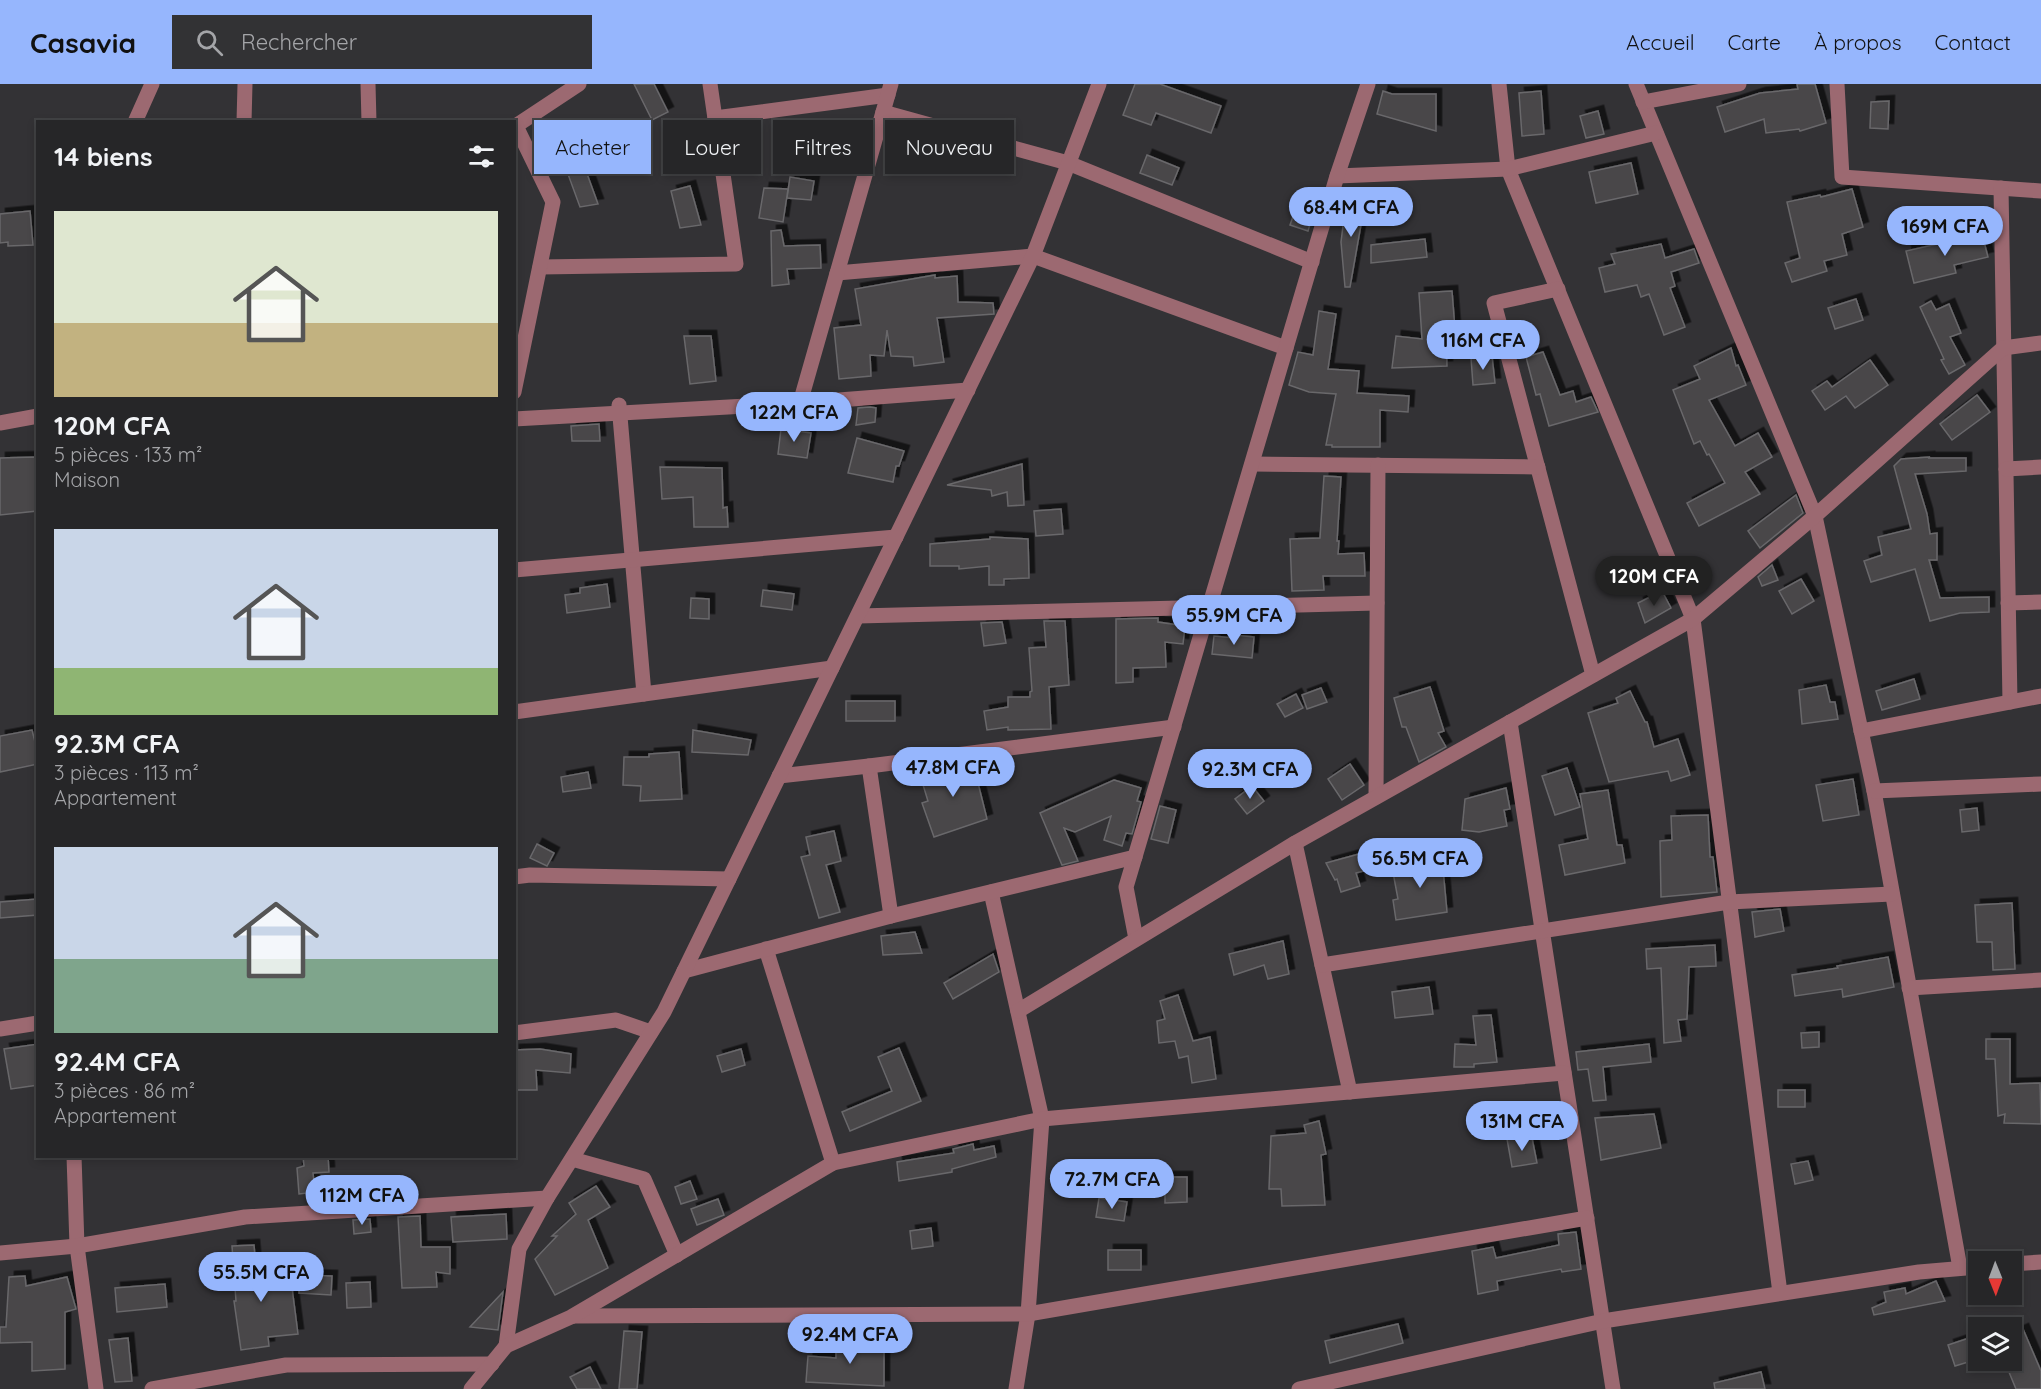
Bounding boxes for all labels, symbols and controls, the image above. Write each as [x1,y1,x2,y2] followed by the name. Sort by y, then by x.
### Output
[172,15,592,69] search box
[30,25,136,60] text: Casavia
[193,26,226,59] icon: search
[241,28,357,56] text: Rechercher
[1626,29,1695,55] text: Accueil
[1728,29,1781,55] text: Carte
[1814,29,1902,55] text: À propos
[1935,29,2011,55] text: Contact
[534,120,651,174] chip: Acheter
[663,120,761,174] chip: Louer
[773,120,873,174] chip: Filtres
[885,120,1014,174] chip: Nouveau
[54,140,153,173] text: 14 biens
[465,140,498,173] icon: filters
[1282,187,1420,238] pin: 68.4M CFA
[1303,194,1399,219] text: 68.4M CFA
[1883,206,2007,257] pin: 169M CFA
[1901,213,1989,238] text: 169M CFA
[222,250,330,358] icon: home
[1421,320,1545,371] pin: 116M CFA
[1441,327,1525,352] text: 116M CFA
[732,392,856,443] pin: 122M CFA
[750,399,838,424] text: 122M CFA
[54,409,170,442] text: 120M CFA
[54,442,202,467] text: 5 pièces · 133 m²
[54,467,120,492] text: Maison
[1592,556,1716,607] pin: 120M CFA
[1609,563,1699,588] text: 120M CFA
[222,568,330,676] icon: home
[1165,595,1303,646] pin: 55.9M CFA
[1186,602,1282,627] text: 55.9M CFA
[54,727,179,760] text: 92.3M CFA
[884,747,1022,798] pin: 47.8M CFA
[1181,749,1319,800] pin: 92.3M CFA
[906,754,1000,779] text: 47.8M CFA
[1202,756,1298,781] text: 92.3M CFA
[54,760,199,785] text: 3 pièces · 113 m²
[54,785,177,810] text: Appartement
[1351,838,1489,889] pin: 56.5M CFA
[1372,845,1468,870] text: 56.5M CFA
[222,886,330,994] icon: home
[54,1045,180,1078] text: 92.4M CFA
[54,1078,195,1103] text: 3 pièces · 86 m²
[1460,1101,1584,1152] pin: 131M CFA
[54,1103,177,1128] text: Appartement
[1480,1108,1564,1133] text: 131M CFA
[1043,1159,1181,1210] pin: 72.7M CFA
[1064,1166,1160,1191] text: 72.7M CFA
[300,1175,424,1226] pin: 112M CFA
[320,1182,404,1207] text: 112M CFA
[1968,1251,2022,1305] north arrow
[1968,1251,2022,1371] map controls
[192,1252,330,1303] pin: 55.5M CFA
[213,1259,309,1284] text: 55.5M CFA
[781,1314,919,1365] pin: 92.4M CFA
[1968,1317,2022,1371] button: layers
[802,1321,898,1346] text: 92.4M CFA

